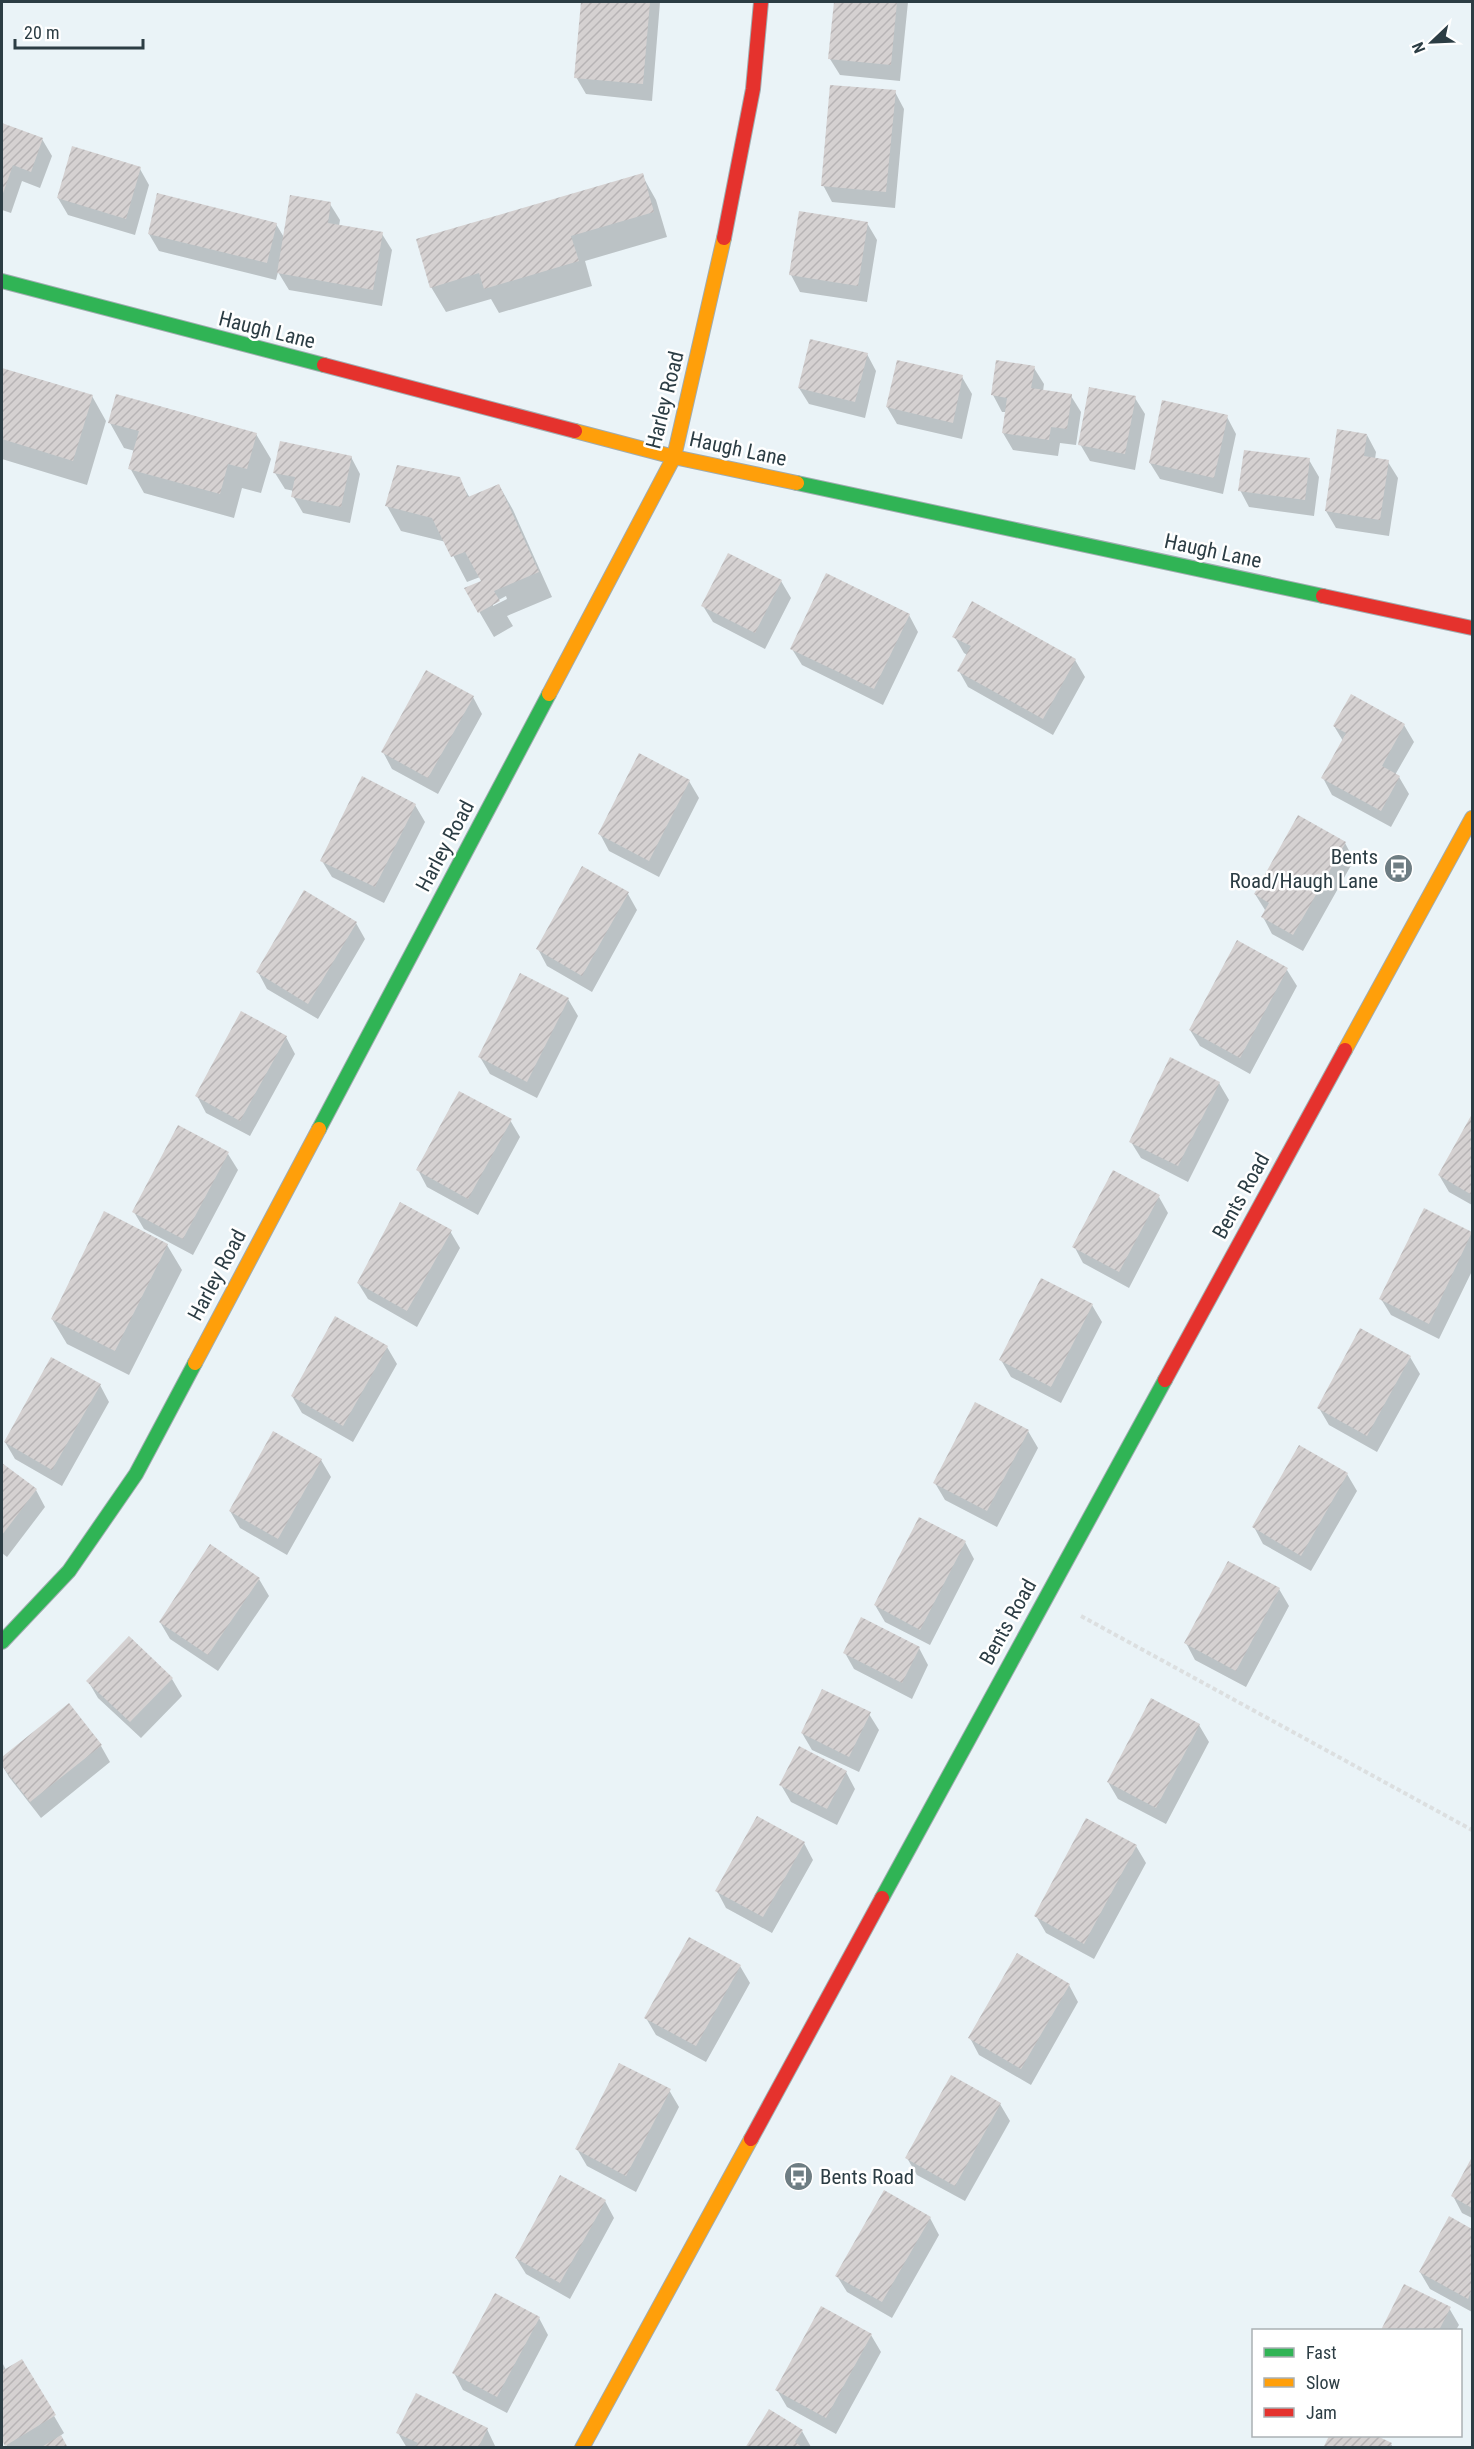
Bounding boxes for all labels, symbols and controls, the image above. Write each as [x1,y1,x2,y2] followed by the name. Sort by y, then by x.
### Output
[15,12,142,50] scale bar
[1402,12,1462,72] north arrow
[24,22,59,43] text: 20 m
[1408,39,1429,56] text: N
[216,306,318,354] street label: Haugh Lane
[641,349,689,451] street label: Harley Road
[687,427,789,471] street label: Haugh Lane
[1162,529,1264,573] street label: Haugh Lane
[411,796,479,896] street label: Harley Road
[1229,845,1378,893] place label: Bents Road/Haugh Lane
[1383,853,1415,885] bus stop icon: Bents Road/Haugh Lane
[1208,1149,1274,1243] street label: Bents Road
[183,1225,251,1325] street label: Harley Road
[975,1575,1041,1669] street label: Bents Road
[783,2161,815,2193] bus stop icon: Bents Road
[820,2165,914,2189] place label: Bents Road
[1252,2329,1462,2437] legend
[1306,2342,1337,2363] text: Fast
[1306,2372,1341,2393] text: Slow
[1306,2402,1337,2423] text: Jam

